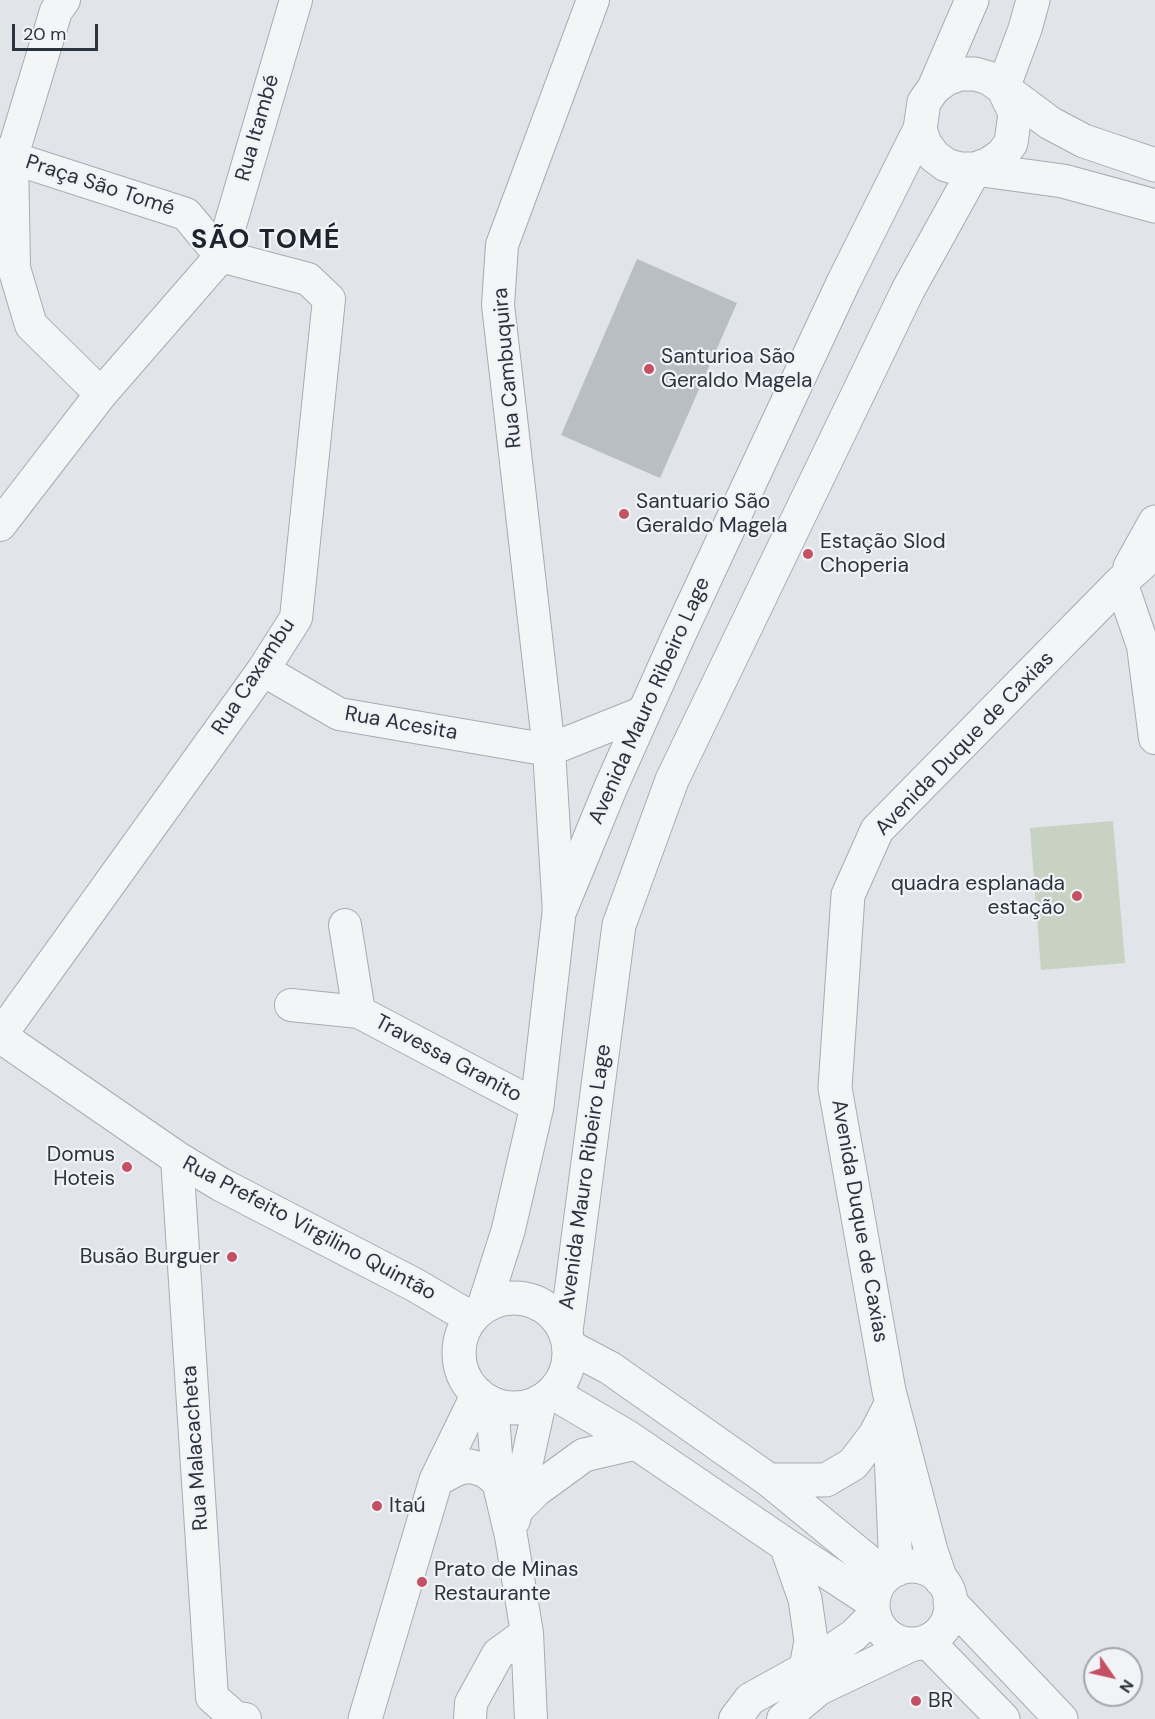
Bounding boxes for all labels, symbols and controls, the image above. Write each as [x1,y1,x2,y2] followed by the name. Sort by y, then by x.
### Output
[15,12,100,50] scale bar
[23,22,66,46] text: 20 m
[231,72,285,184] street label: Rua Itambé
[22,150,178,222] street label: Praça São Tomé
[191,225,341,257] district label: SÃO TOMÉ
[488,287,528,449] street label: Rua Cambuquira
[661,344,812,394] place label: Santurioa São Geraldo Magela
[642,362,656,376] marker: Santurioa São Geraldo Magela
[636,489,787,539] place label: Santuario São Geraldo Magela
[617,507,631,521] marker: Santuario São Geraldo Magela
[820,529,946,579] place label: Estação Slod Choperia
[801,547,815,561] marker: Estação Slod Choperia
[584,574,716,828] street label: Avenida Mauro Ribeiro Lage
[207,614,301,740] street label: Rua Caxambu
[870,647,1060,841] street label: Avenida Duque de Caxias
[343,702,459,746] street label: Rua Acesita
[891,871,1065,921] place label: quadra esplanada estação
[1070,889,1084,903] marker: quadra esplanada estação
[370,1010,526,1108] street label: Travessa Granito
[555,1043,617,1311] street label: Avenida Mauro Ribeiro Lage
[825,1097,893,1345] street label: Avenida Duque de Caxias
[47,1142,115,1192] place label: Domus Hoteis
[178,1151,440,1307] street label: Rua Prefeito Virgilino Quintão
[120,1160,134,1174] marker: Domus Hoteis
[80,1244,220,1270] place label: Busão Burguer
[225,1250,239,1264] marker: Busão Burguer
[178,1365,214,1531] street label: Rua Malacacheta
[389,1493,426,1519] place label: Itaú
[370,1499,384,1513] marker: Itaú
[434,1557,578,1607] place label: Prato de Minas Restaurante
[415,1575,429,1589] marker: Prato de Minas Restaurante
[1083,1647,1143,1707] north arrow
[1115,1676,1139,1697] text: N
[928,1688,953,1714] place label: BR
[909,1694,923,1708] marker: BR

